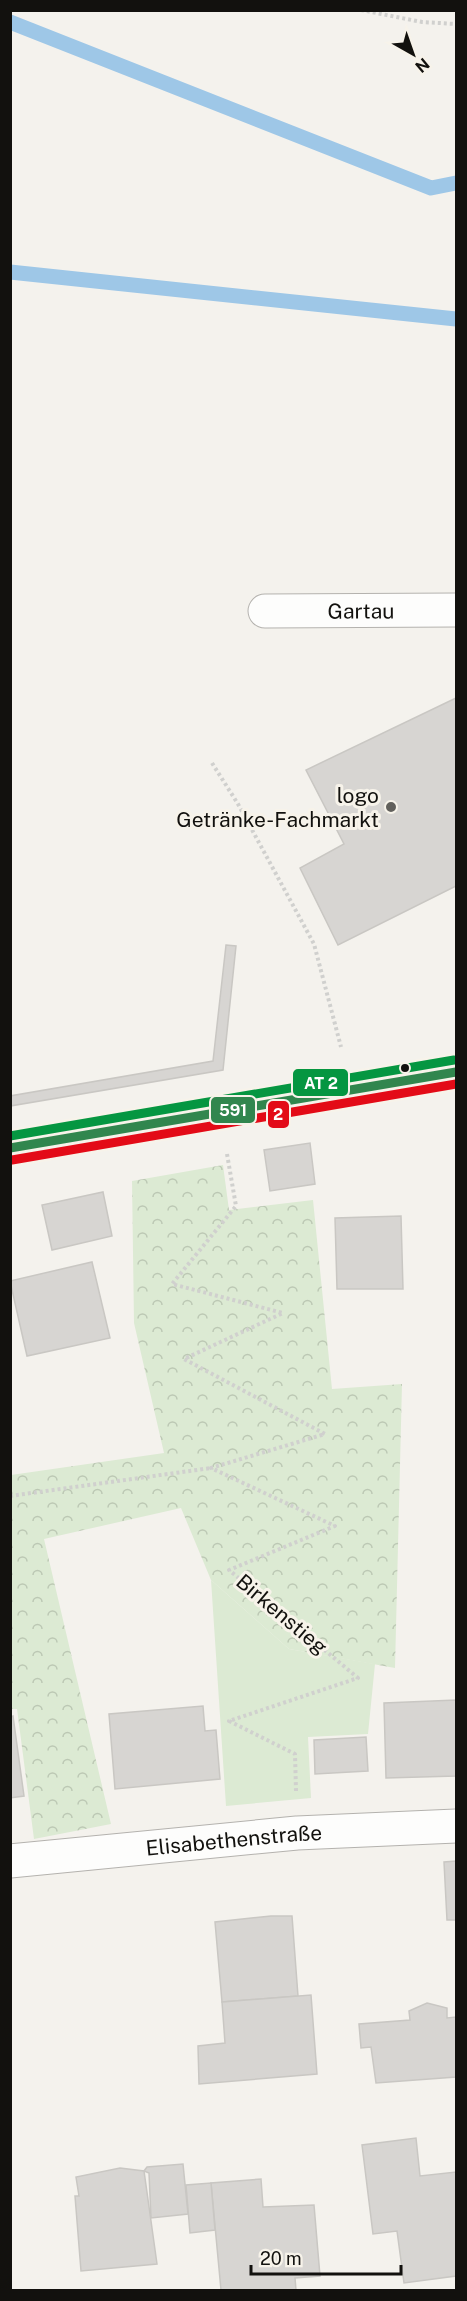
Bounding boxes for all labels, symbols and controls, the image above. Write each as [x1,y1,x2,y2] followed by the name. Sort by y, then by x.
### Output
[383,24,443,84] north arrow
[411,54,433,76] text: N
[327,598,395,623] street label: Gartau
[176,783,379,832] place label: logo Getränke-Fachmarkt
[384,800,398,814] marker: logo Getränke-Fachmarkt
[399,1062,411,1074] unlabelled marker
[292,1068,349,1097] line badge: AT 2
[304,1074,338,1093] text: AT 2
[210,1096,256,1124] line badge: 591
[267,1100,290,1129] line badge: 2
[219,1101,247,1120] text: 591
[273,1105,283,1124] text: 2
[231,1569,333,1659] street label: Birkenstieg
[145,1819,323,1860] street label: Elisabethenstraße
[251,2238,401,2276] scale bar
[260,2248,302,2269] text: 20 m

